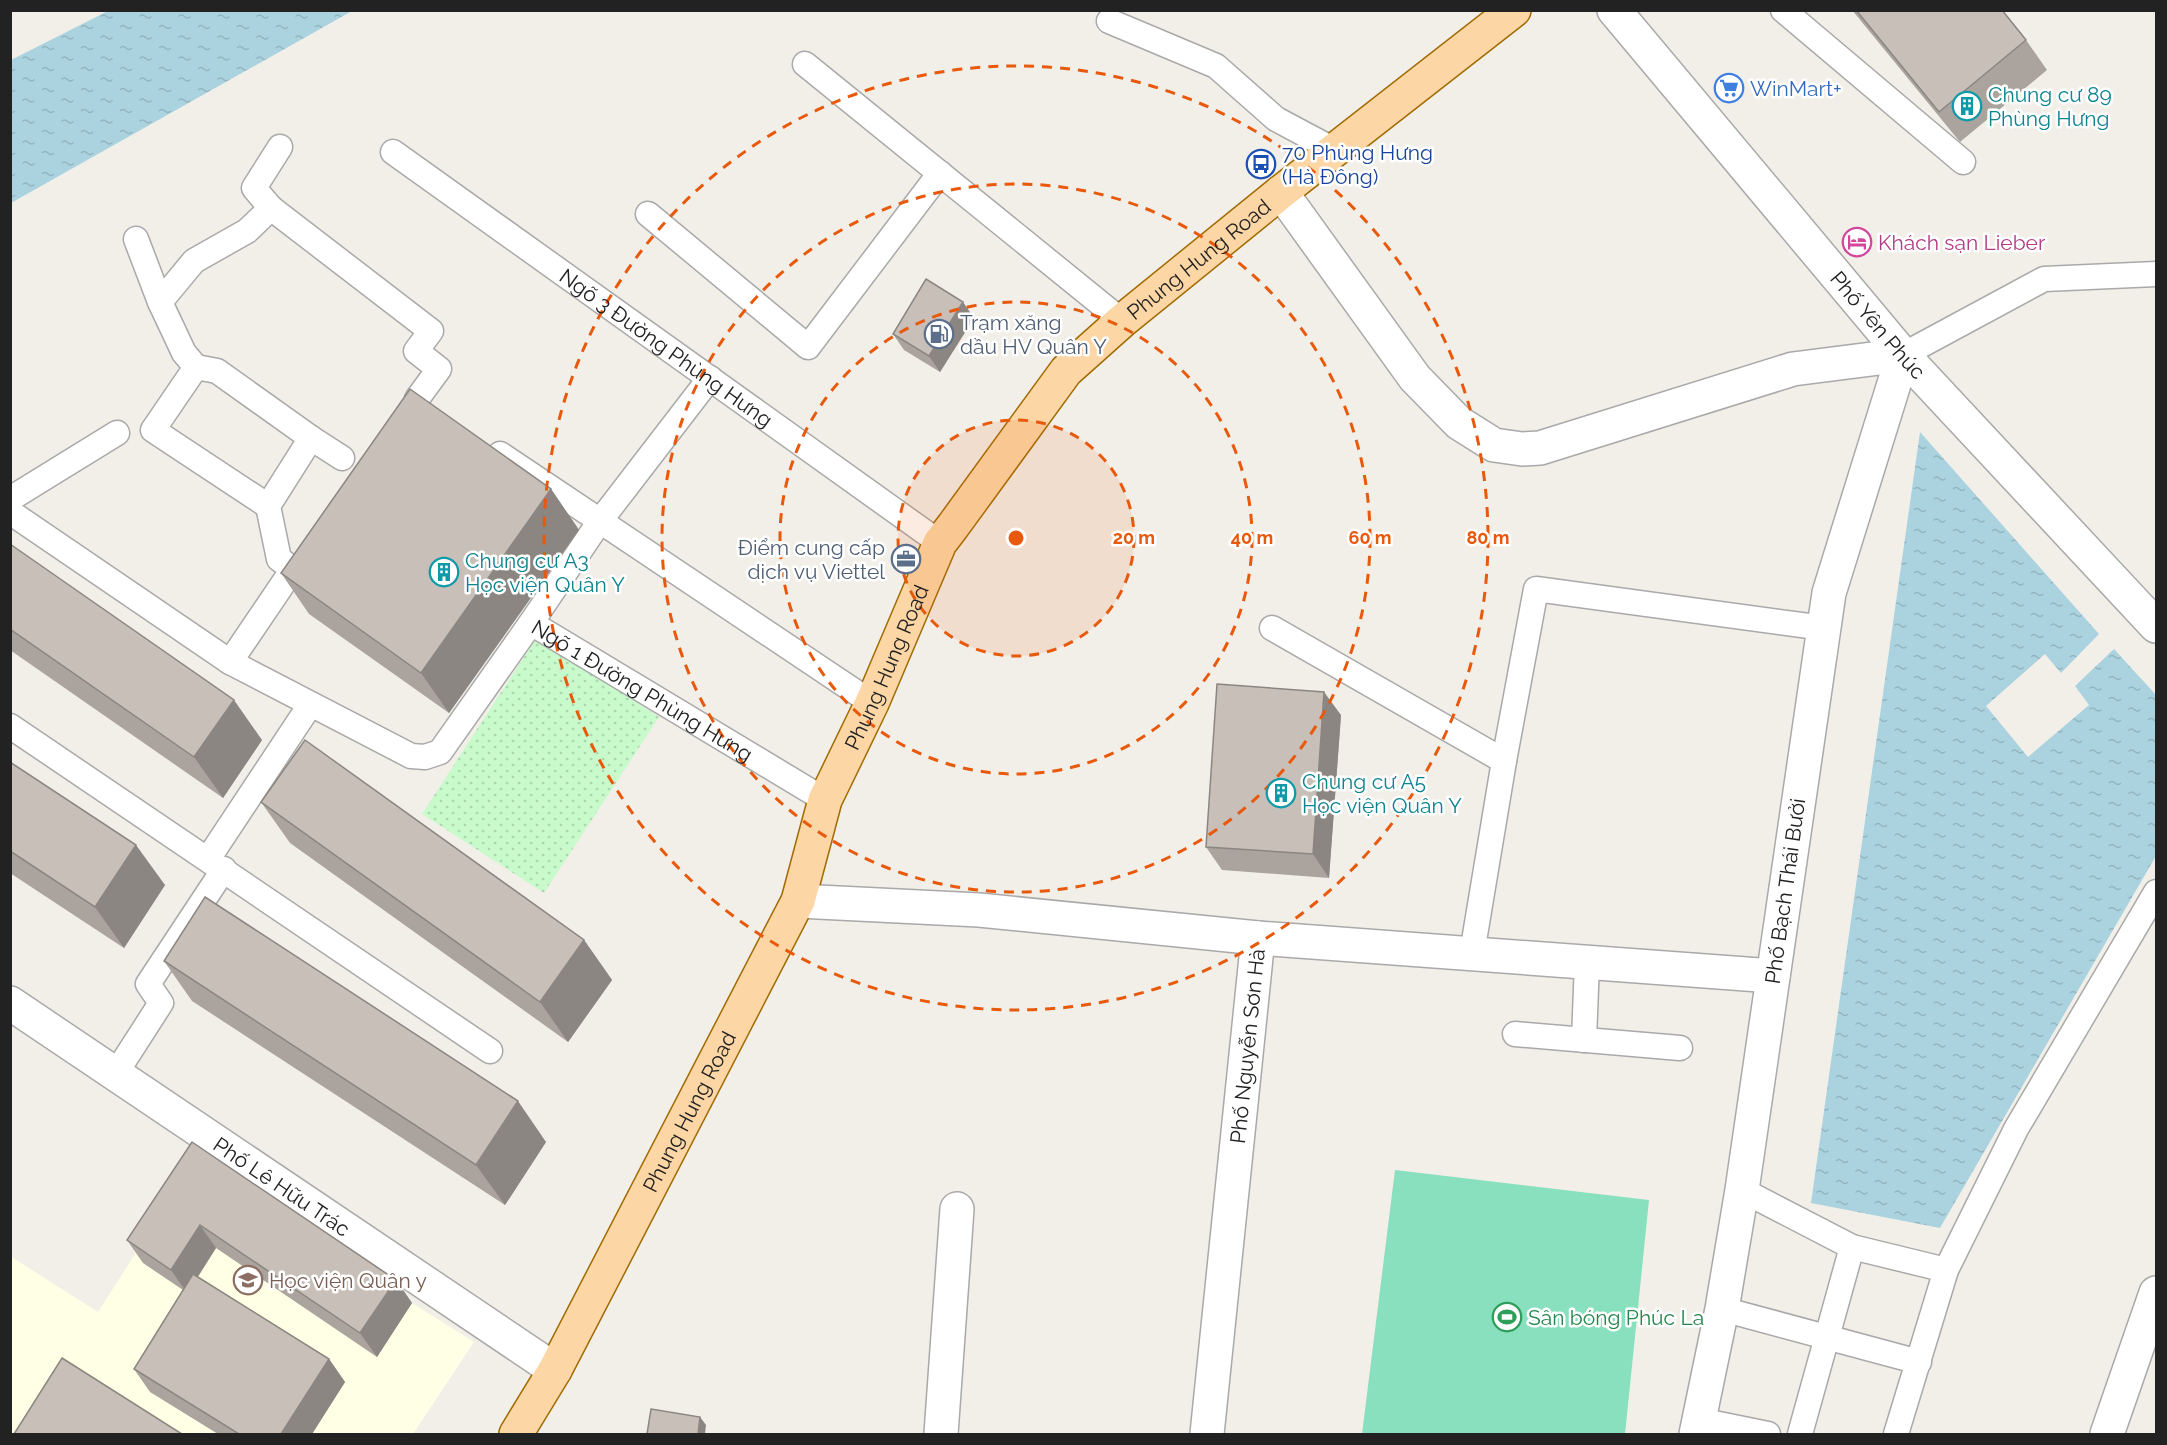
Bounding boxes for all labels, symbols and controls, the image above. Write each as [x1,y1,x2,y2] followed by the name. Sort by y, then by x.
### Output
[1713,72,1745,104] supermarket icon: WinMart+
[1750,76,1842,101] place label: WinMart+
[1988,82,2112,131] place label: Chung cư 89 Phùng Hưng
[1951,90,1983,122] building icon: Chung cư 89 Phùng Hưng
[1282,140,1433,189] place label: 70 Phùng Hưng (Hà Đông)
[1245,148,1277,180] bus stop icon: 70 Phùng Hưng (Hà Đông)
[1122,193,1275,325] street label: Phung Hung Road
[1841,226,1873,258] hotel icon: Khách sạn Lieber
[1878,230,2046,255] place label: Khách sạn Lieber
[555,263,778,432] street label: Ngõ 3 Đường Phùng Hưng
[1825,266,1931,384] street label: Phố Yên Phúc
[960,310,1107,359] place label: Trạm xăng dầu HV Quân Y
[923,318,955,350] fuel station icon: Trạm xăng dầu HV Quân Y
[1113,527,1155,548] text: 20 m
[1231,527,1273,548] text: 40 m
[1348,527,1392,548] text: 60 m
[1466,527,1510,548] text: 80 m
[1006,528,1026,548] centre of rings
[738,535,885,584] place label: Điểm cung cấp dịch vụ Viettel
[890,543,922,575] office icon: Điểm cung cấp dịch vụ Viettel
[465,548,625,597] place label: Chung cư A3 Học viện Quân Y
[428,556,460,588] building icon: Chung cư A3 Học viện Quân Y
[839,581,933,754] street label: Phung Hung Road
[527,614,758,766] street label: Ngõ 1 Đường Phùng Hưng
[1302,769,1462,818] place label: Chung cư A5 Học viện Quân Y
[1265,777,1297,809] building icon: Chung cư A5 Học viện Quân Y
[1760,797,1810,985] street label: Phố Bạch Thái Bưởi
[1224,947,1269,1145] street label: Phố Nguyễn Sơn Hà
[637,1027,741,1196] street label: Phung Hung Road
[209,1131,355,1241] street label: Phố Lê Hữu Trác
[232,1264,264,1296] school or university icon: Học viện Quân y
[269,1268,427,1293] place label: Học viện Quân y
[1491,1301,1523,1333] sports icon: Sân bóng Phúc La
[1528,1305,1704,1330] place label: Sân bóng Phúc La

